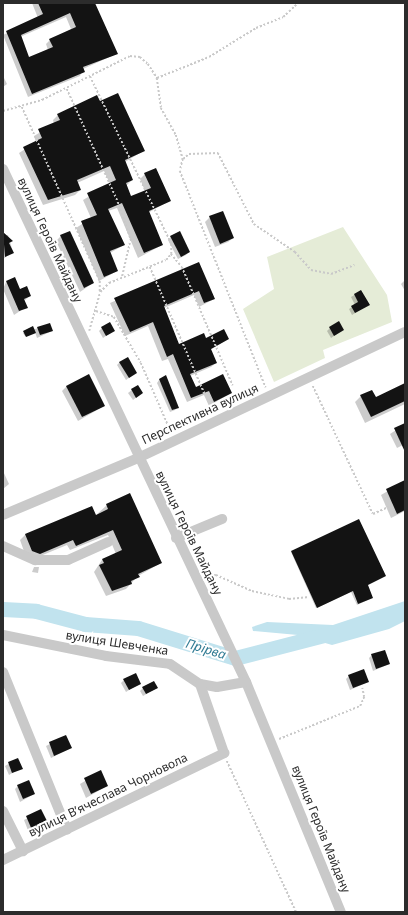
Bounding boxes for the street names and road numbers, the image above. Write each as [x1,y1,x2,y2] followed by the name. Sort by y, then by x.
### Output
[15,175,85,305] street label: вулиця Героїв Майдану
[140,381,260,447] street label: Перспективна вулиця
[153,469,225,597] street label: вулиця Героїв Майдану
[65,628,169,658] street label: вулиця Шевченка
[26,750,190,840] street label: вулиця Вʼячеслава Чорновола
[289,763,353,895] street label: вулиця Героїв Майдану

